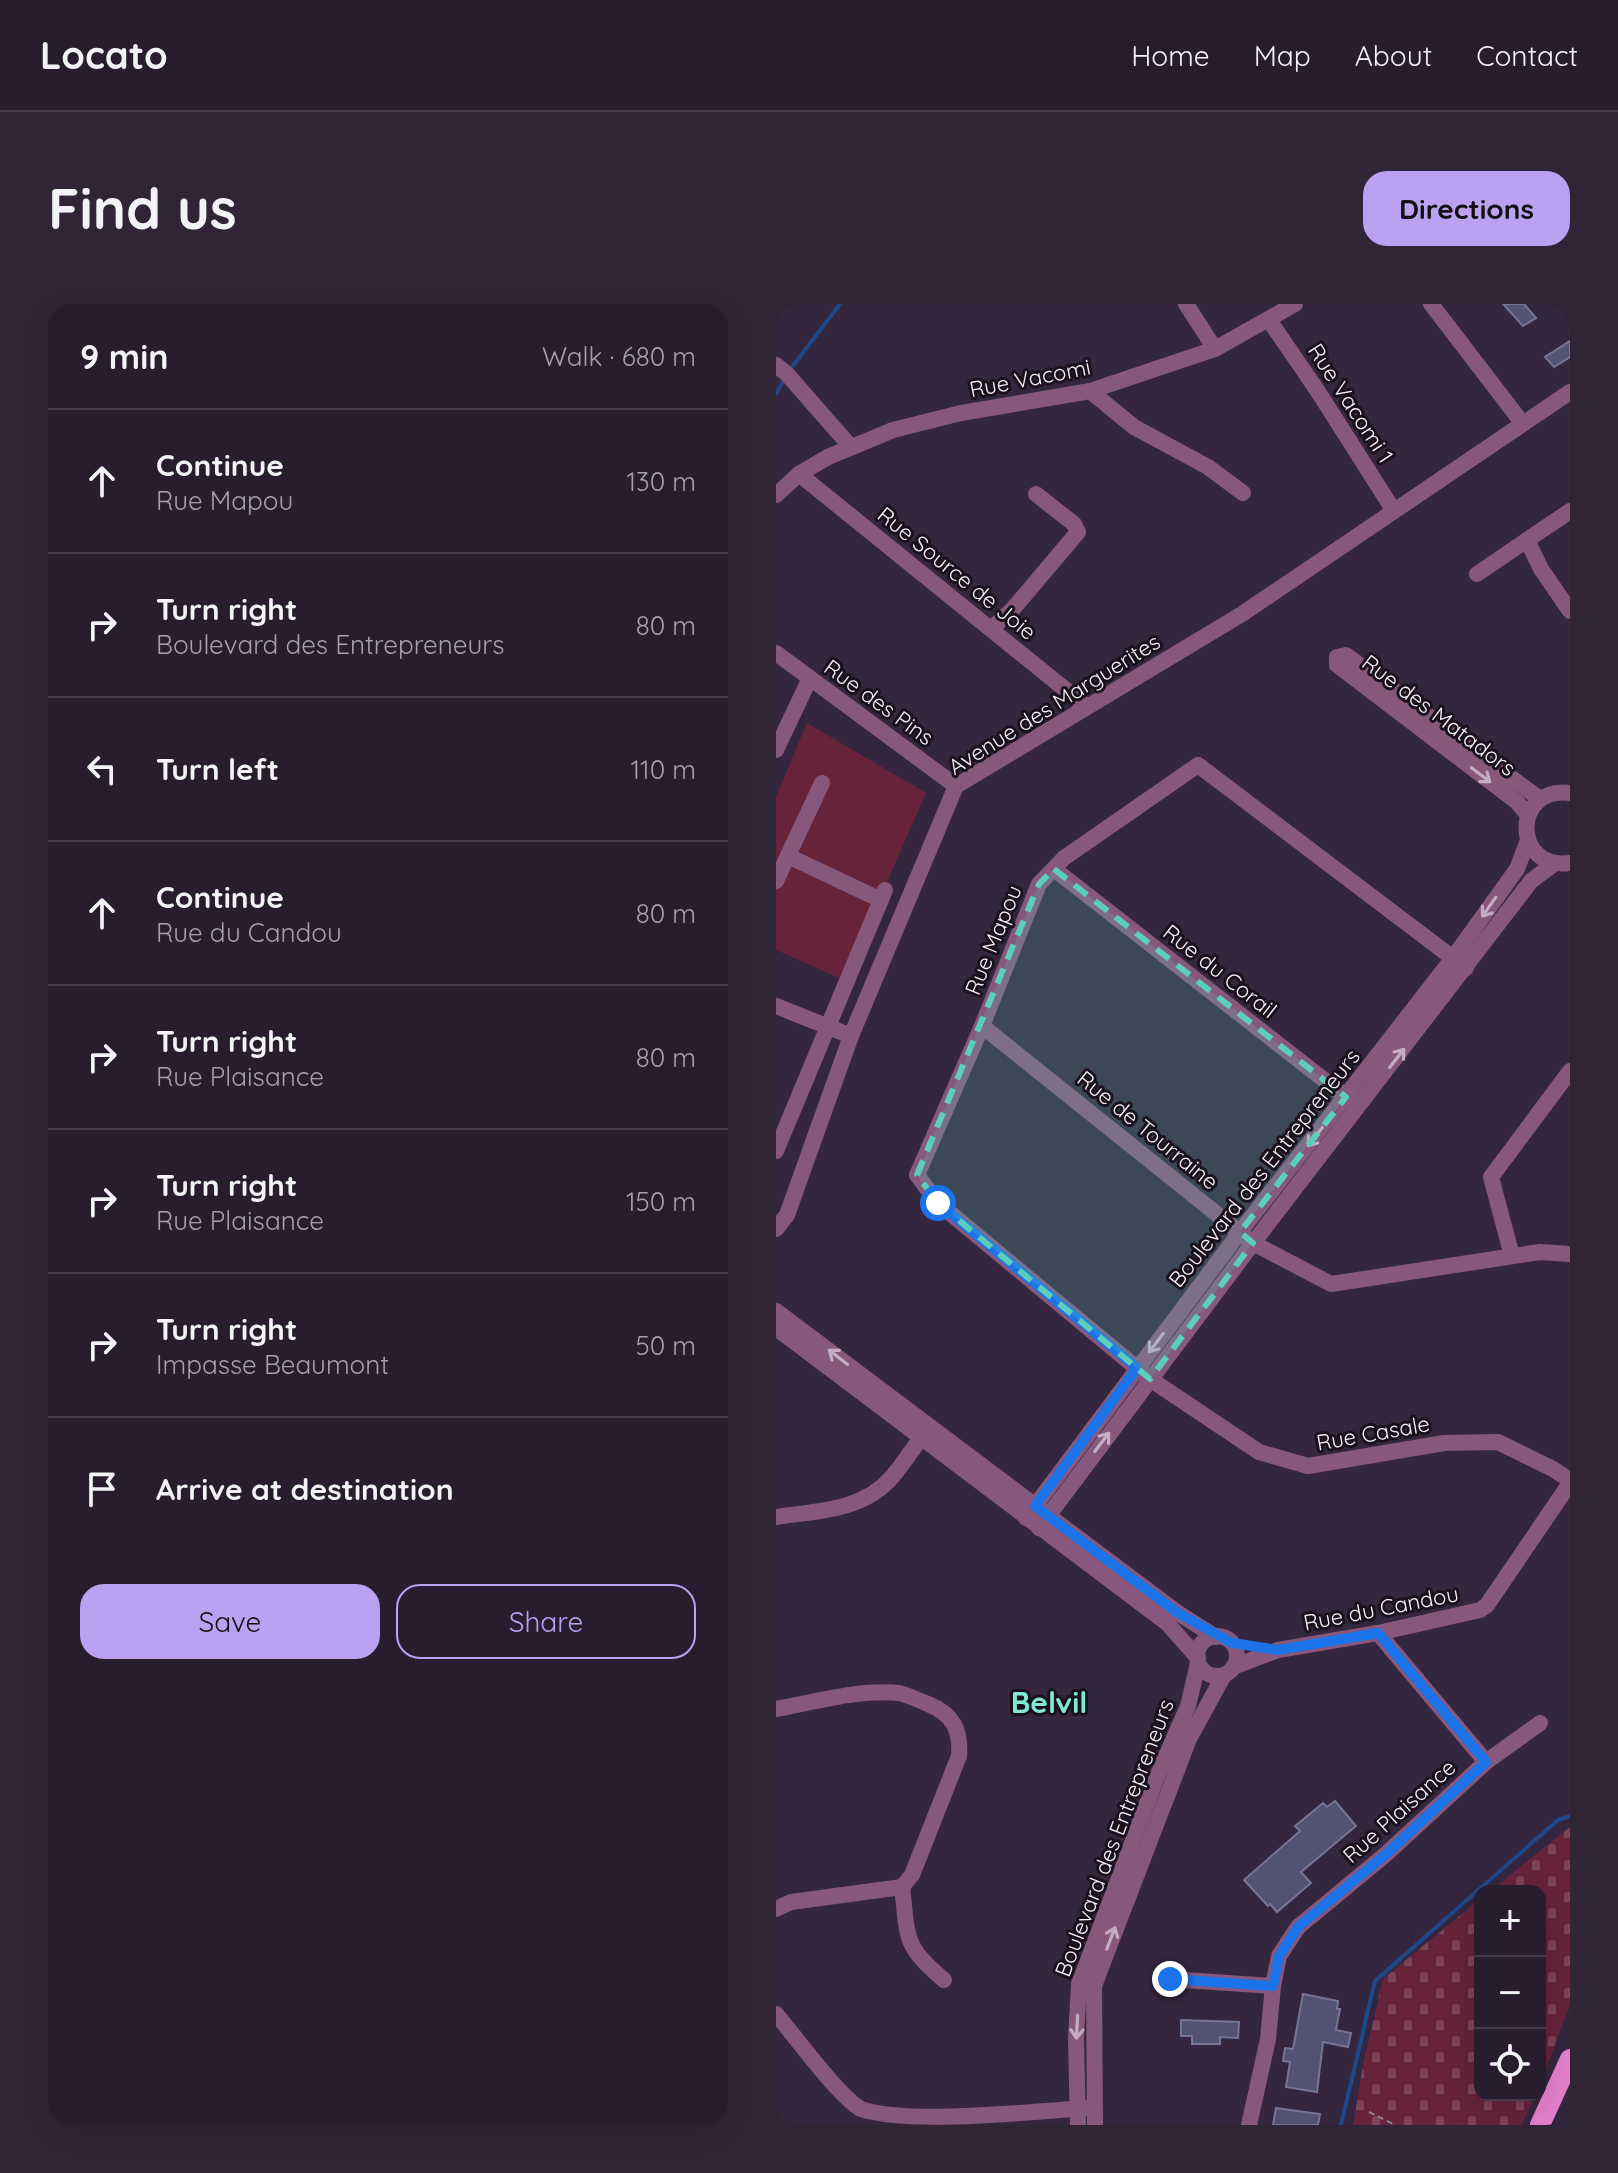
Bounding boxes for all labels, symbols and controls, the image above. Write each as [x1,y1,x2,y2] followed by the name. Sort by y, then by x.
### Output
[40,31,168,79] text: Locato
[1131,38,1210,73] text: Home
[1254,38,1311,73] text: Map
[1355,38,1432,73] text: About
[1476,38,1578,73] text: Contact
[1363,171,1570,246] button: Directions
[48,173,237,243] text: Find us
[80,335,168,378] text: 9 min
[1302,338,1400,468] street label: Rue Vacomi 1
[542,340,696,373] text: Walk · 680 m
[967,353,1093,403] street label: Rue Vacomi
[156,446,284,484] text: Continue
[80,459,124,503] icon: ahead
[626,465,696,498] text: 130 m
[156,484,293,517] text: Rue Mapou
[872,500,1042,646] street label: Rue Source de Joie
[156,590,297,628] text: Turn right
[80,603,124,647] icon: right
[636,609,696,642] text: 80 m
[943,627,1165,781] street label: Avenue des Marguerites
[156,628,505,661] text: Boulevard des Entrepreneurs
[1357,648,1521,782] street label: Rue des Matadors
[819,653,939,751] street label: Rue des Pins
[80,747,124,791] icon: left
[156,750,279,788] text: Turn left
[630,753,696,786] text: 110 m
[1470,766,1491,783] one-way arrow
[156,878,284,916] text: Continue
[958,881,1028,999] street label: Rue Mapou
[80,891,124,935] icon: ahead
[1481,896,1497,918] one-way arrow
[636,897,696,930] text: 80 m
[156,916,342,949] text: Rue du Candou
[1158,918,1282,1024] street label: Rue du Corail
[156,1022,297,1060] text: Turn right
[80,1035,124,1079] icon: right
[636,1041,696,1074] text: 80 m
[1162,1043,1366,1293] street label: Boulevard des Entrepreneurs
[1388,1048,1405,1069] one-way arrow
[156,1060,324,1093] text: Rue Plaisance
[1072,1065,1224,1195] street label: Rue de Tourraine
[1306,1126,1324,1147] one-way arrow
[156,1166,297,1204] text: Turn right
[80,1179,124,1223] icon: right
[626,1185,696,1218] text: 150 m
[920,1185,956,1221] route start
[156,1204,324,1237] text: Rue Plaisance
[156,1310,297,1348] text: Turn right
[80,1323,124,1367] icon: right
[636,1329,696,1362] text: 50 m
[1148,1331,1165,1353] one-way arrow
[156,1348,389,1381] text: Impasse Beaumont
[828,1349,849,1366] one-way arrow
[1314,1409,1432,1457] street label: Rue Casale
[1094,1432,1111,1453] one-way arrow
[80,1467,124,1511] icon: arrive
[156,1470,454,1508] text: Arrive at destination
[1301,1579,1461,1637] street label: Rue du Candou
[80,1584,380,1659] button: Save
[396,1584,696,1659] button: Share
[1011,1683,1087,1721] district label: Belvil
[1048,1695,1180,1981] street label: Boulevard des Entrepreneurs
[1337,1753,1461,1869] street label: Rue Plaisance
[1474,1885,1546,2101] map controls
[1474,1885,1546,1957] button: +
[1104,1926,1119,1951] one-way arrow
[1474,1957,1546,2029] button: −
[1152,1961,1188,1997] route end
[1069,2013,1084,2040] one-way arrow
[1474,2029,1546,2101] button: locate

